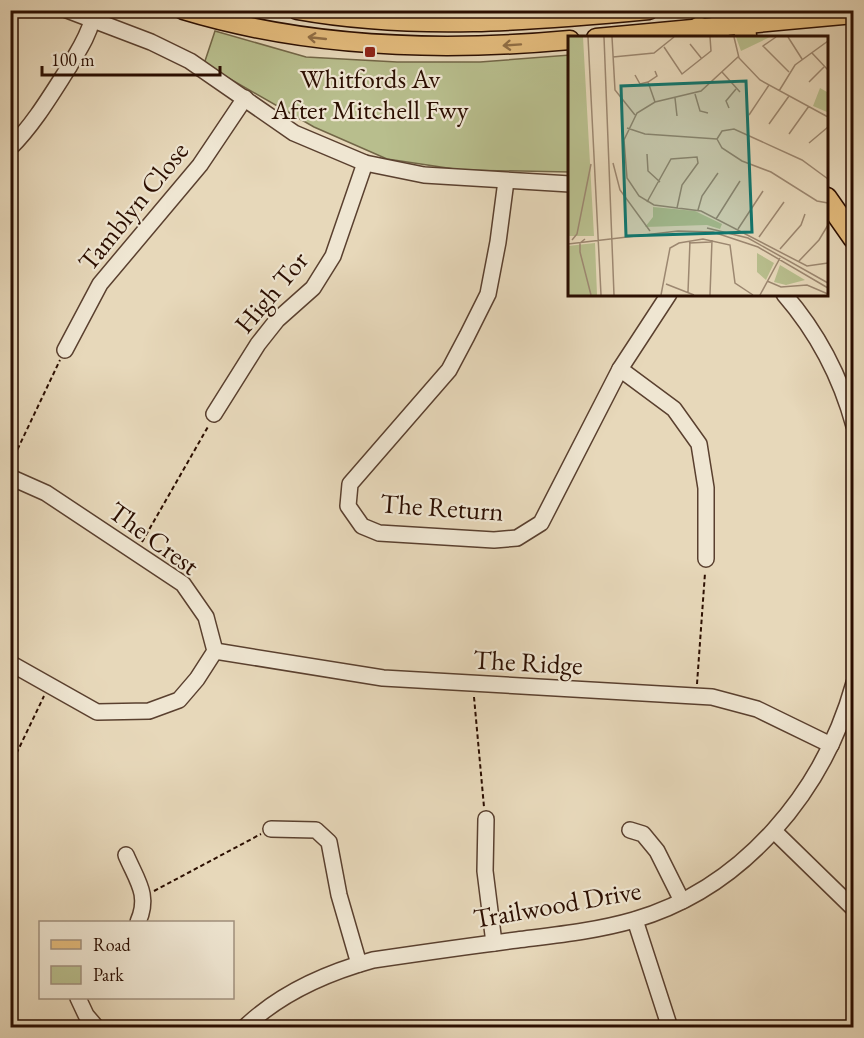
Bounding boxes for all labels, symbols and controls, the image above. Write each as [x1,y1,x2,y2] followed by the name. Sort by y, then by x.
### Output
[308,32,328,43] one-way arrow
[568,36,828,296] inset map
[42,39,220,77] scale bar
[502,40,522,51] one-way arrow
[363,45,377,59] marker: Whitfords Av After Mitchell Fwy
[51,48,95,71] text: 100 m
[270,61,469,127] place label: Whitfords Av After Mitchell Fwy
[70,134,196,278] street label: Tamblyn Close
[226,244,316,340] street label: High Tor
[379,485,505,529] street label: The Return
[102,493,207,583] street label: The Crest
[472,642,584,682] street label: The Ridge
[470,872,644,936] street label: Trailwood Drive
[39,921,234,999] legend
[93,933,132,956] text: Road
[93,963,124,986] text: Park

